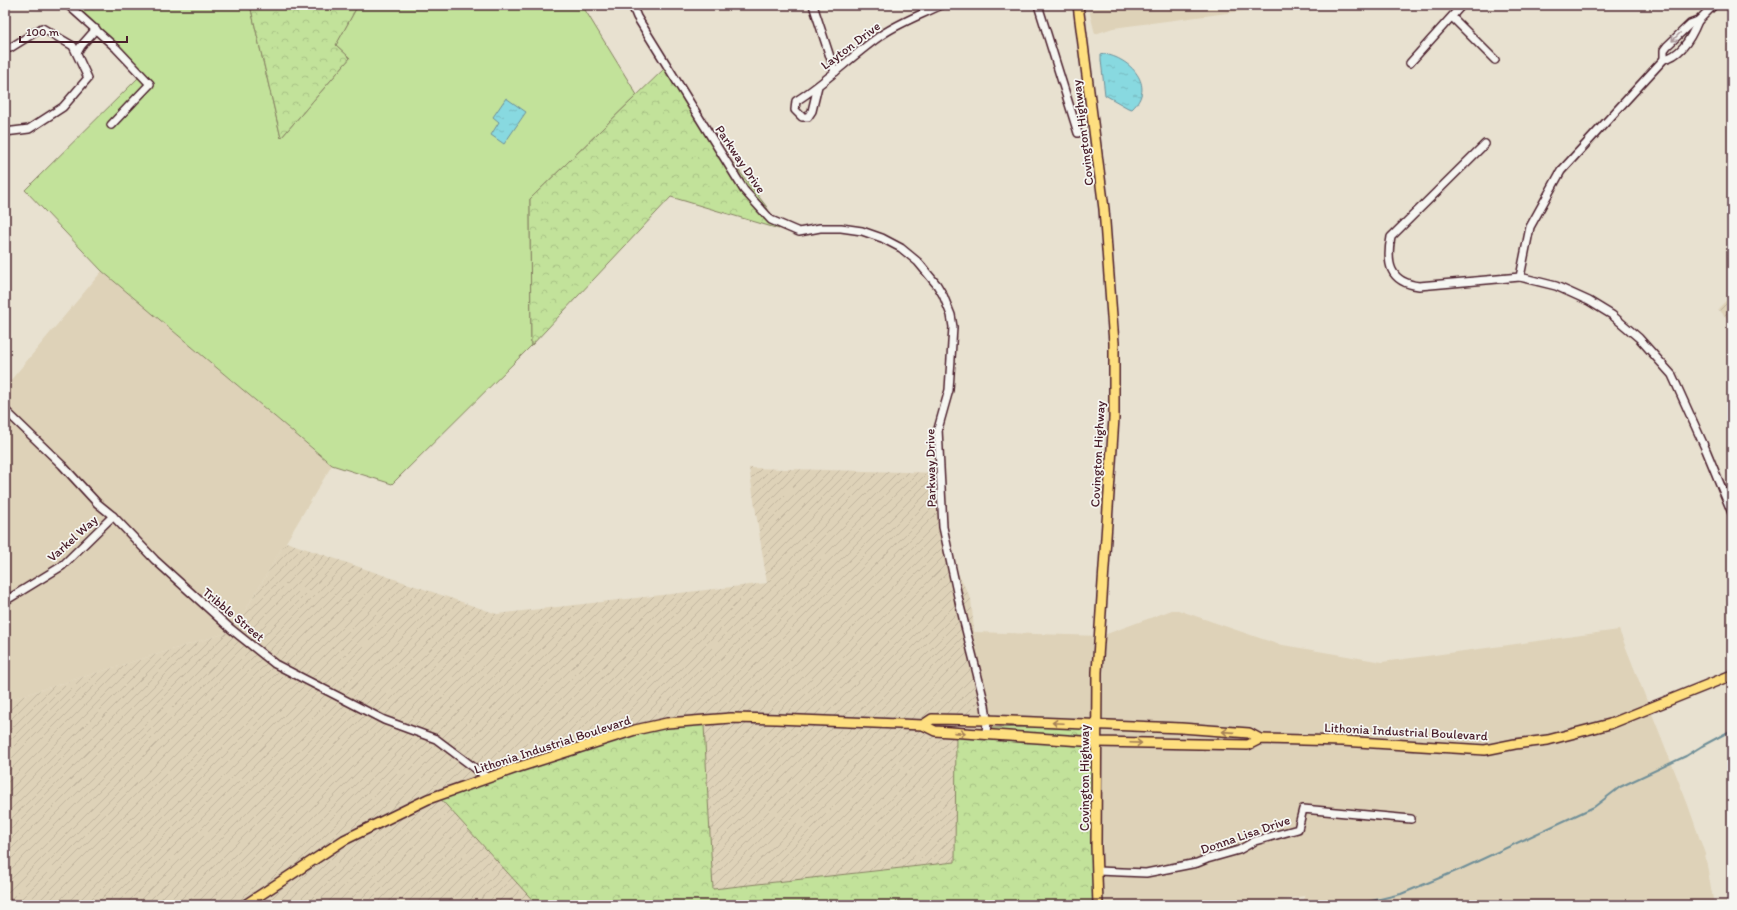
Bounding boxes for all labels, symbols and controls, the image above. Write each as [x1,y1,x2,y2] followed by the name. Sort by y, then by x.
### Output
[20,18,127,44] scale bar
[818,18,883,73] street label: Layton Drive
[26,25,59,39] text: 100 m
[1671,32,1681,42] one-way arrow
[1069,79,1096,187] street label: Covington Highway
[712,122,769,196] street label: Parkway Drive
[1087,400,1108,508] street label: Covington Highway
[922,428,939,508] street label: Parkway Drive
[44,512,101,565] street label: Varkel Way
[200,584,268,645] street label: Tribble Street
[472,712,632,777] street label: Lithonia Industrial Boulevard
[1052,720,1065,727] one-way arrow
[1324,720,1488,743] street label: Lithonia Industrial Boulevard
[1077,725,1092,831] street label: Covington Highway
[1222,728,1235,735] one-way arrow
[953,729,966,737] one-way arrow
[1129,739,1142,747] one-way arrow
[1198,812,1292,857] street label: Donna Lisa Drive

